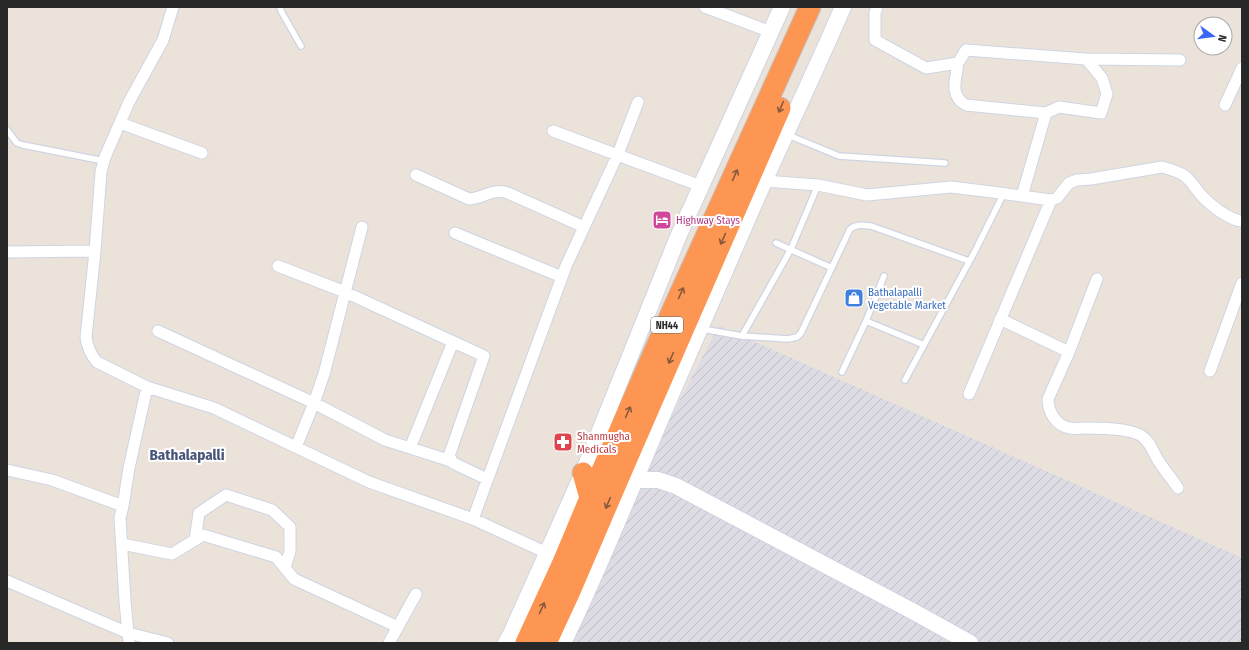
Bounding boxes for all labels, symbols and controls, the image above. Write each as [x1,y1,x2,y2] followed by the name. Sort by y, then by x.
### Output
[1193,16,1233,56] north arrow
[1215,34,1229,43] text: N
[777,101,784,113] one-way arrow
[732,169,739,181] one-way arrow
[651,209,673,231] hotel icon: Highway Stays
[676,214,740,227] place label: Highway Stays
[719,232,726,244] one-way arrow
[868,286,946,312] place label: Bathalapalli Vegetable Market
[678,287,685,299] one-way arrow
[843,287,865,309] shop icon: Bathalapalli Vegetable Market
[651,317,683,333] road number: NH44
[667,351,674,363] one-way arrow
[625,406,632,418] one-way arrow
[577,430,630,456] place label: Shanmugha Medicals
[552,431,574,453] pharmacy icon: Shanmugha Medicals
[149,446,225,464] district label: Bathalapalli
[604,496,611,508] one-way arrow
[539,602,546,614] one-way arrow

